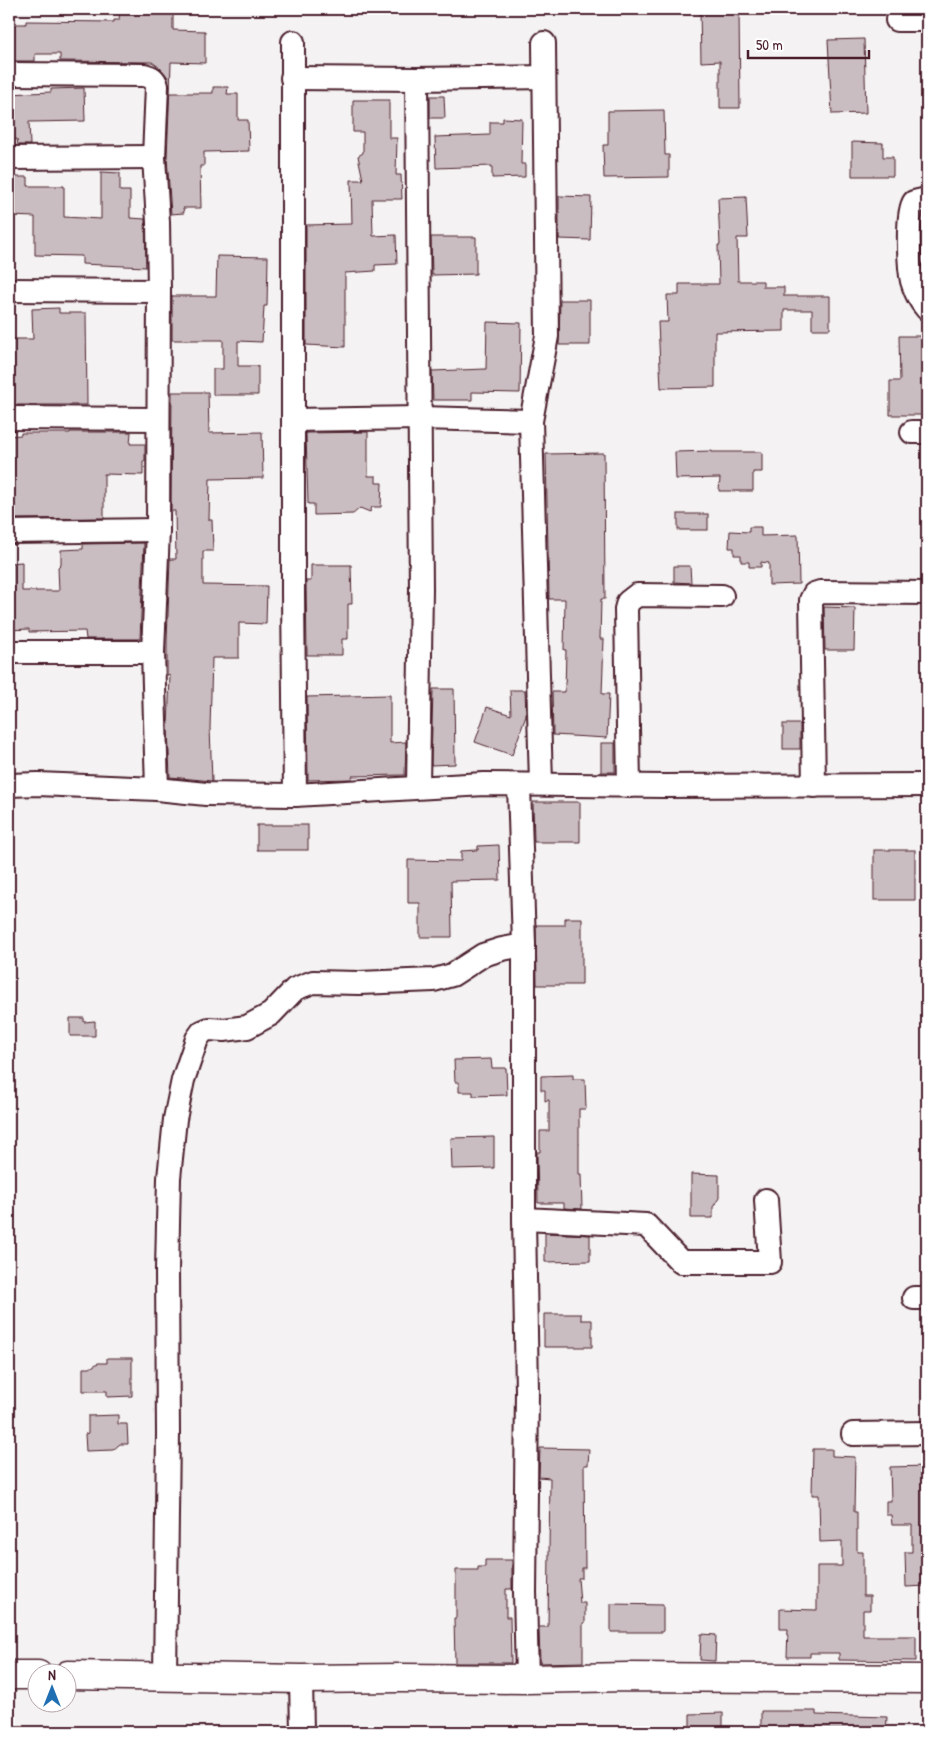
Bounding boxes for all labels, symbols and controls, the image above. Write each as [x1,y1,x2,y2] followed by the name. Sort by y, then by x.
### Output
[748,28,870,60] scale bar
[756,34,783,55] text: 50 m
[28,1664,78,1714] north arrow
[48,1665,56,1684] text: N

